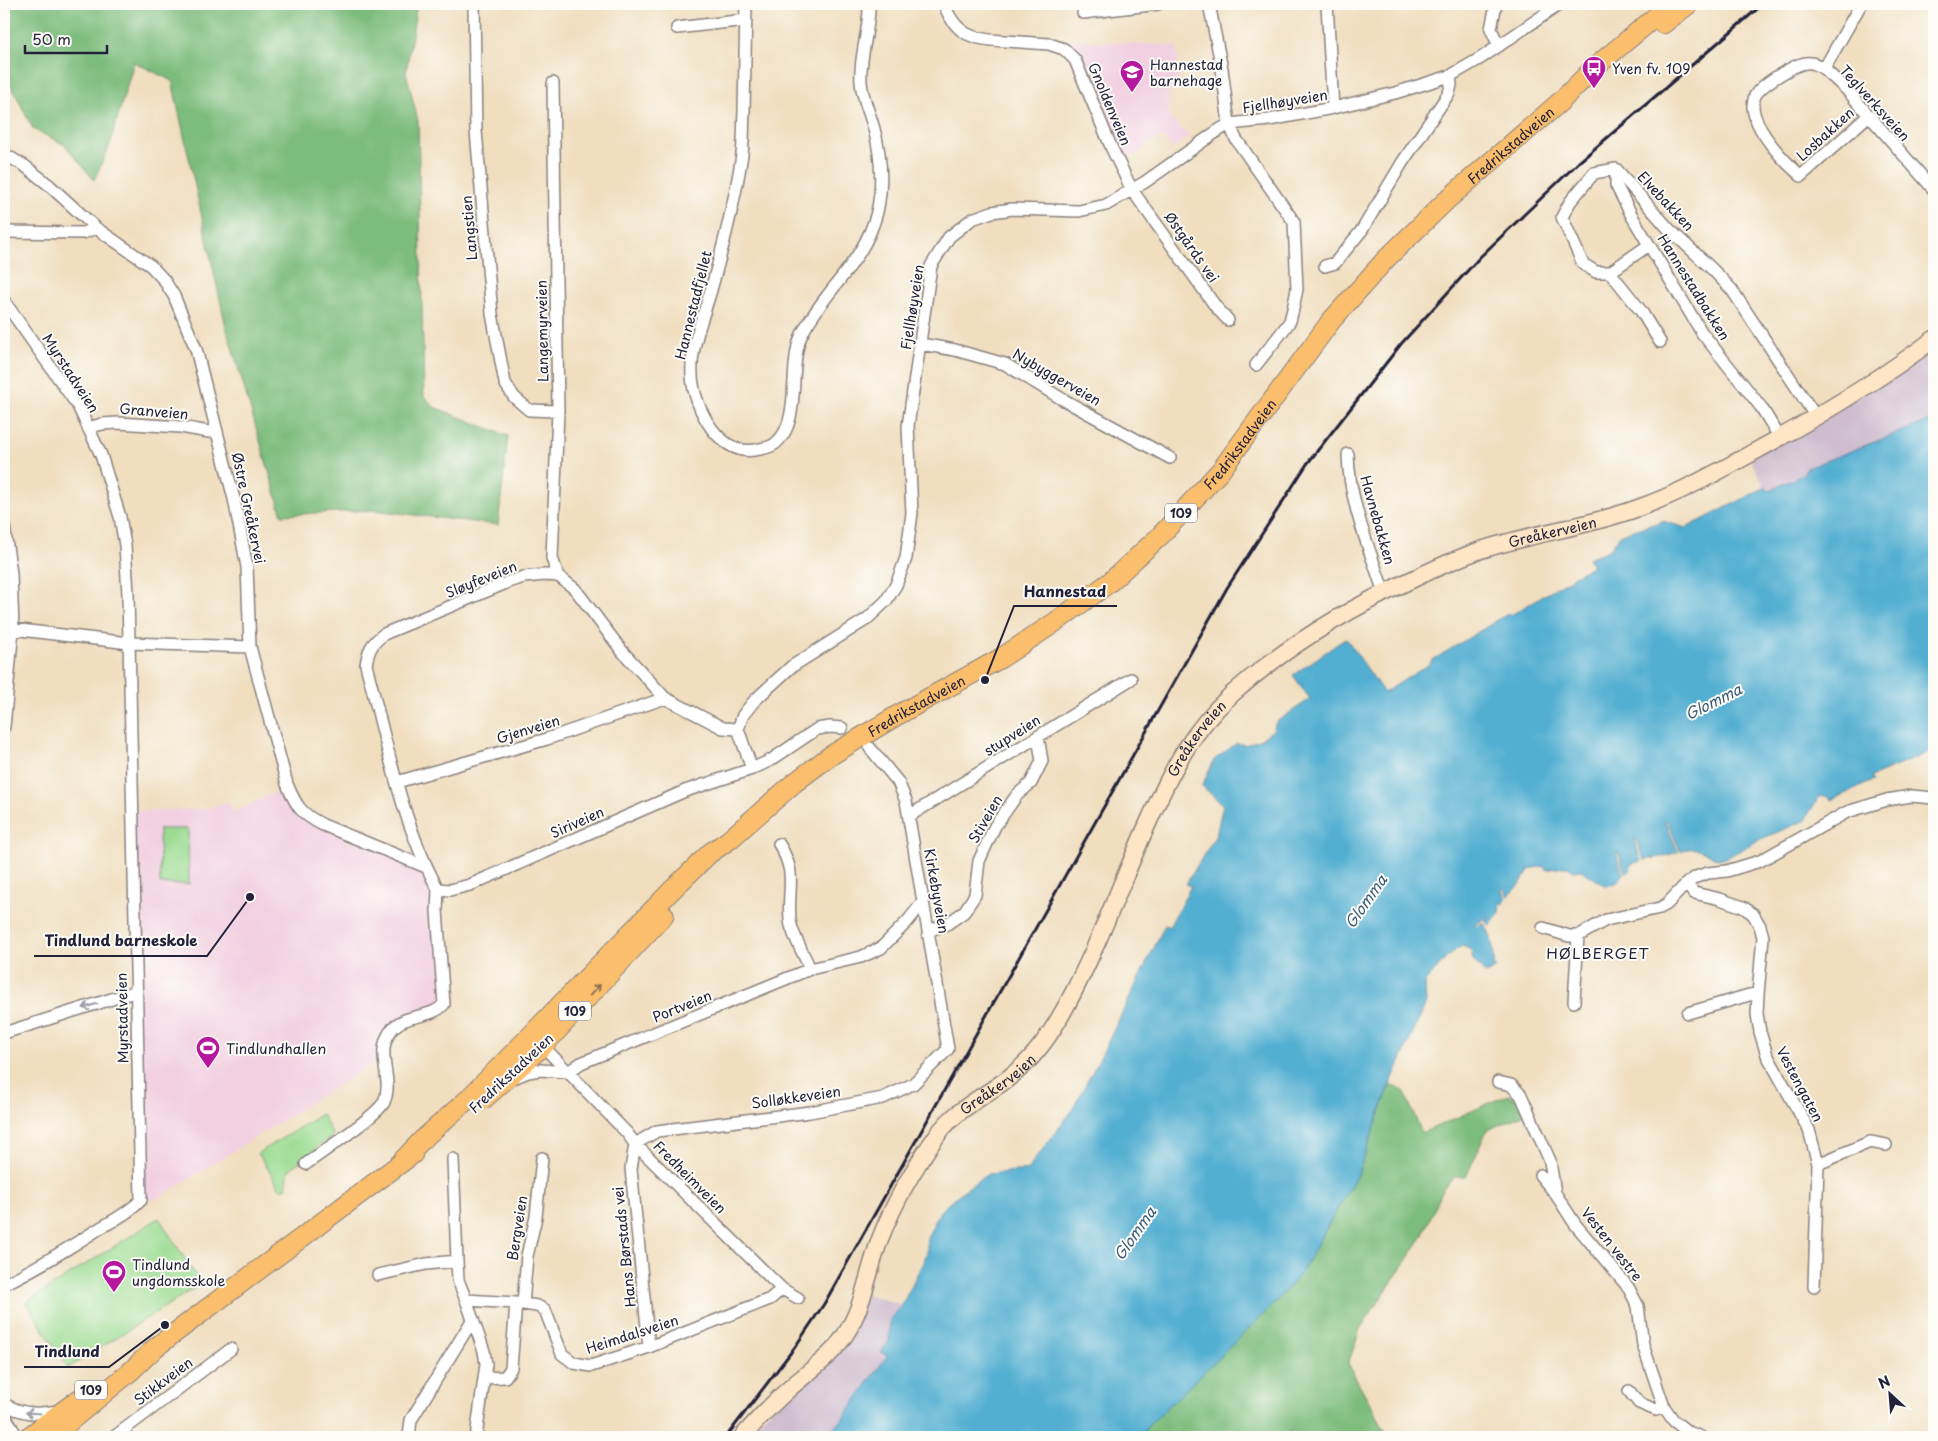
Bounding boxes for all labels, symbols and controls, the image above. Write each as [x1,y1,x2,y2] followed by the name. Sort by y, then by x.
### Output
[25,22,108,54] scale bar
[32,27,71,50] text: 50 m
[1150,54,1223,91] place label: Hannestad barnehage
[1581,55,1607,89] bus stop icon: Yven fv. 109
[1612,58,1690,79] place label: Yven fv. 109
[1083,59,1137,149] street label: Gnoldenveien
[1119,59,1145,93] school or university icon: Hannestad barnehage
[1835,60,1915,146] street label: Teglverksveien
[1241,84,1329,118] street label: Fjellhøyveien
[1462,101,1559,189] street label: Fredrikstadveien
[1791,102,1859,166] street label: Losbakken
[1633,166,1699,236] street label: Elvebakken
[456,195,482,261] street label: Langstien
[1160,207,1224,287] street label: Østgårds vei
[1653,230,1735,344] street label: Hannestadbakken
[669,248,717,362] street label: Hannestadfjellet
[895,263,929,351] street label: Fjellhøyveien
[531,280,553,382] street label: Langemyrveien
[37,329,105,417] street label: Myrstadveien
[1009,343,1105,411] street label: Nybyggerveien
[1198,394,1281,494] street label: Fredrikstadveien
[119,398,189,424] street label: Granveien
[227,450,271,566] street label: Østre Greåkervei
[1355,473,1401,567] street label: Havnebakken
[1165,503,1197,522] road number: 109
[1506,511,1599,552] street label: Greåkerveien
[442,555,520,603] street label: Sløyfeveien
[1014,576,1117,606] callout: Hannestad
[1024,579,1106,602] text: Hannestad
[863,669,969,742] street label: Fredrikstadveien
[1681,677,1746,725] water label: Glomma
[1162,695,1231,780] street label: Greåkerveien
[494,709,562,749] street label: Gjenveien
[980,709,1044,761] street label: stupveien
[963,791,1007,847] street label: Stiveien
[547,801,607,843] street label: Siriveien
[919,847,955,935] street label: Kirkebyveien
[1338,869,1392,932] water label: Glomma
[34,926,207,956] callout: Tindlund barneskole
[45,928,197,951] text: Tindlund barneskole
[1546,941,1650,964] district label: HØLBERGET
[111,972,133,1064] street label: Myrstadveien
[589,984,601,997] one-way arrow
[649,985,715,1027] street label: Portveien
[559,1001,591,1020] road number: 109
[83,1002,99,1011] one-way arrow
[464,1028,558,1118] street label: Fredrikstadveien
[195,1035,221,1069] sports icon: Tindlundhallen
[226,1038,326,1059] place label: Tindlundhallen
[1771,1042,1829,1126] street label: Vestengaten
[955,1049,1040,1119] street label: Greåkerveien
[750,1080,842,1114] street label: Solløkkeveien
[649,1136,731,1218] street label: Fredheimveien
[607,1186,641,1308] street label: Hans Børstads vei
[501,1194,533,1262] street label: Bergveien
[1107,1201,1161,1264] water label: Glomma
[1576,1203,1648,1285] street label: Vesten vestre
[132,1254,225,1291] place label: Tindlund ungdomsskole
[101,1259,127,1293] sports icon: Tindlund ungdomsskole
[583,1309,681,1359] street label: Heimdalsveien
[24,1337,109,1367] callout: Tindlund
[35,1339,99,1362] text: Tindlund
[129,1352,197,1410] street label: Stikkveien
[1866,1368,1916,1418] north arrow
[1874,1370,1894,1394] text: N
[75,1380,107,1400] road number: 109
[26,1409,42,1418] one-way arrow

